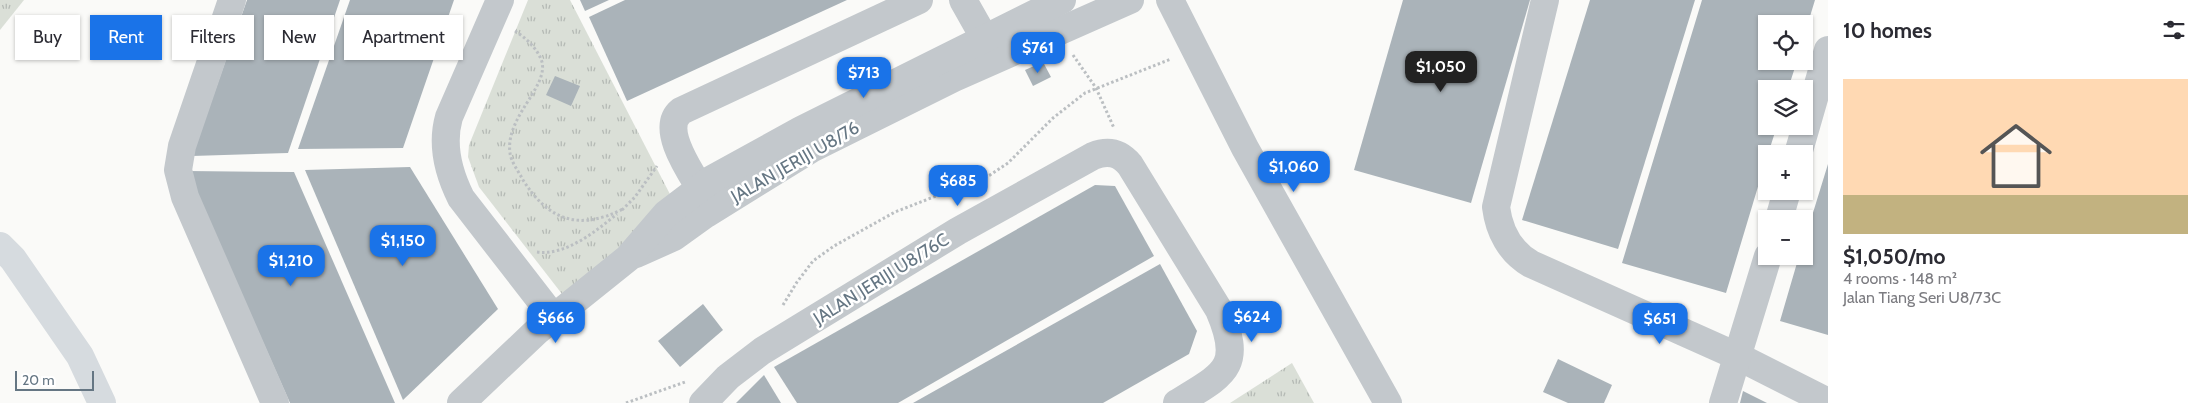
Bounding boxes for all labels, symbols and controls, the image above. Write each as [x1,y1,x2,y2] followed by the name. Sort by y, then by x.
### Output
[15,15,80,60] chip: Buy
[90,15,162,60] chip: Rent
[172,15,254,60] chip: Filters
[264,15,334,60] chip: New
[344,15,463,60] chip: Apartment
[1758,15,1813,265] map controls
[1758,15,1813,70] button: locate
[2160,16,2188,44] icon: filters
[1843,18,1932,43] text: 10 homes
[1008,32,1068,74] pin: $761
[1022,38,1054,57] text: $761
[1400,51,1482,93] pin: $1,050
[834,56,894,99] pin: $713
[1416,57,1466,76] text: $1,050
[848,63,880,82] text: $713
[1758,80,1813,135] button: layers
[1971,111,2061,201] icon: home
[726,116,863,208] street label: JALAN JERIJI U8/76
[1758,145,1813,200] button: +
[1253,150,1335,193] pin: $1,060
[1269,157,1319,176] text: $1,060
[928,164,988,207] pin: $685
[940,171,976,190] text: $685
[1758,210,1813,265] button: −
[362,224,444,267] pin: $1,150
[808,228,953,330] street label: JALAN JERIJI U8/76C
[381,231,425,250] text: $1,150
[250,244,332,287] pin: $1,210
[1843,244,1945,269] text: $1,050/mo
[269,251,313,270] text: $1,210
[1843,269,1957,288] text: 4 rooms · 148 m²
[1843,288,2001,307] text: Jalan Tiang Seri U8/73C
[1222,300,1282,343] pin: $624
[526,302,586,344] pin: $666
[1630,302,1690,345] pin: $651
[1234,307,1270,326] text: $624
[538,308,574,327] text: $666
[1644,309,1676,328] text: $651
[15,368,94,391] scale bar
[22,371,55,389] text: 20 m

